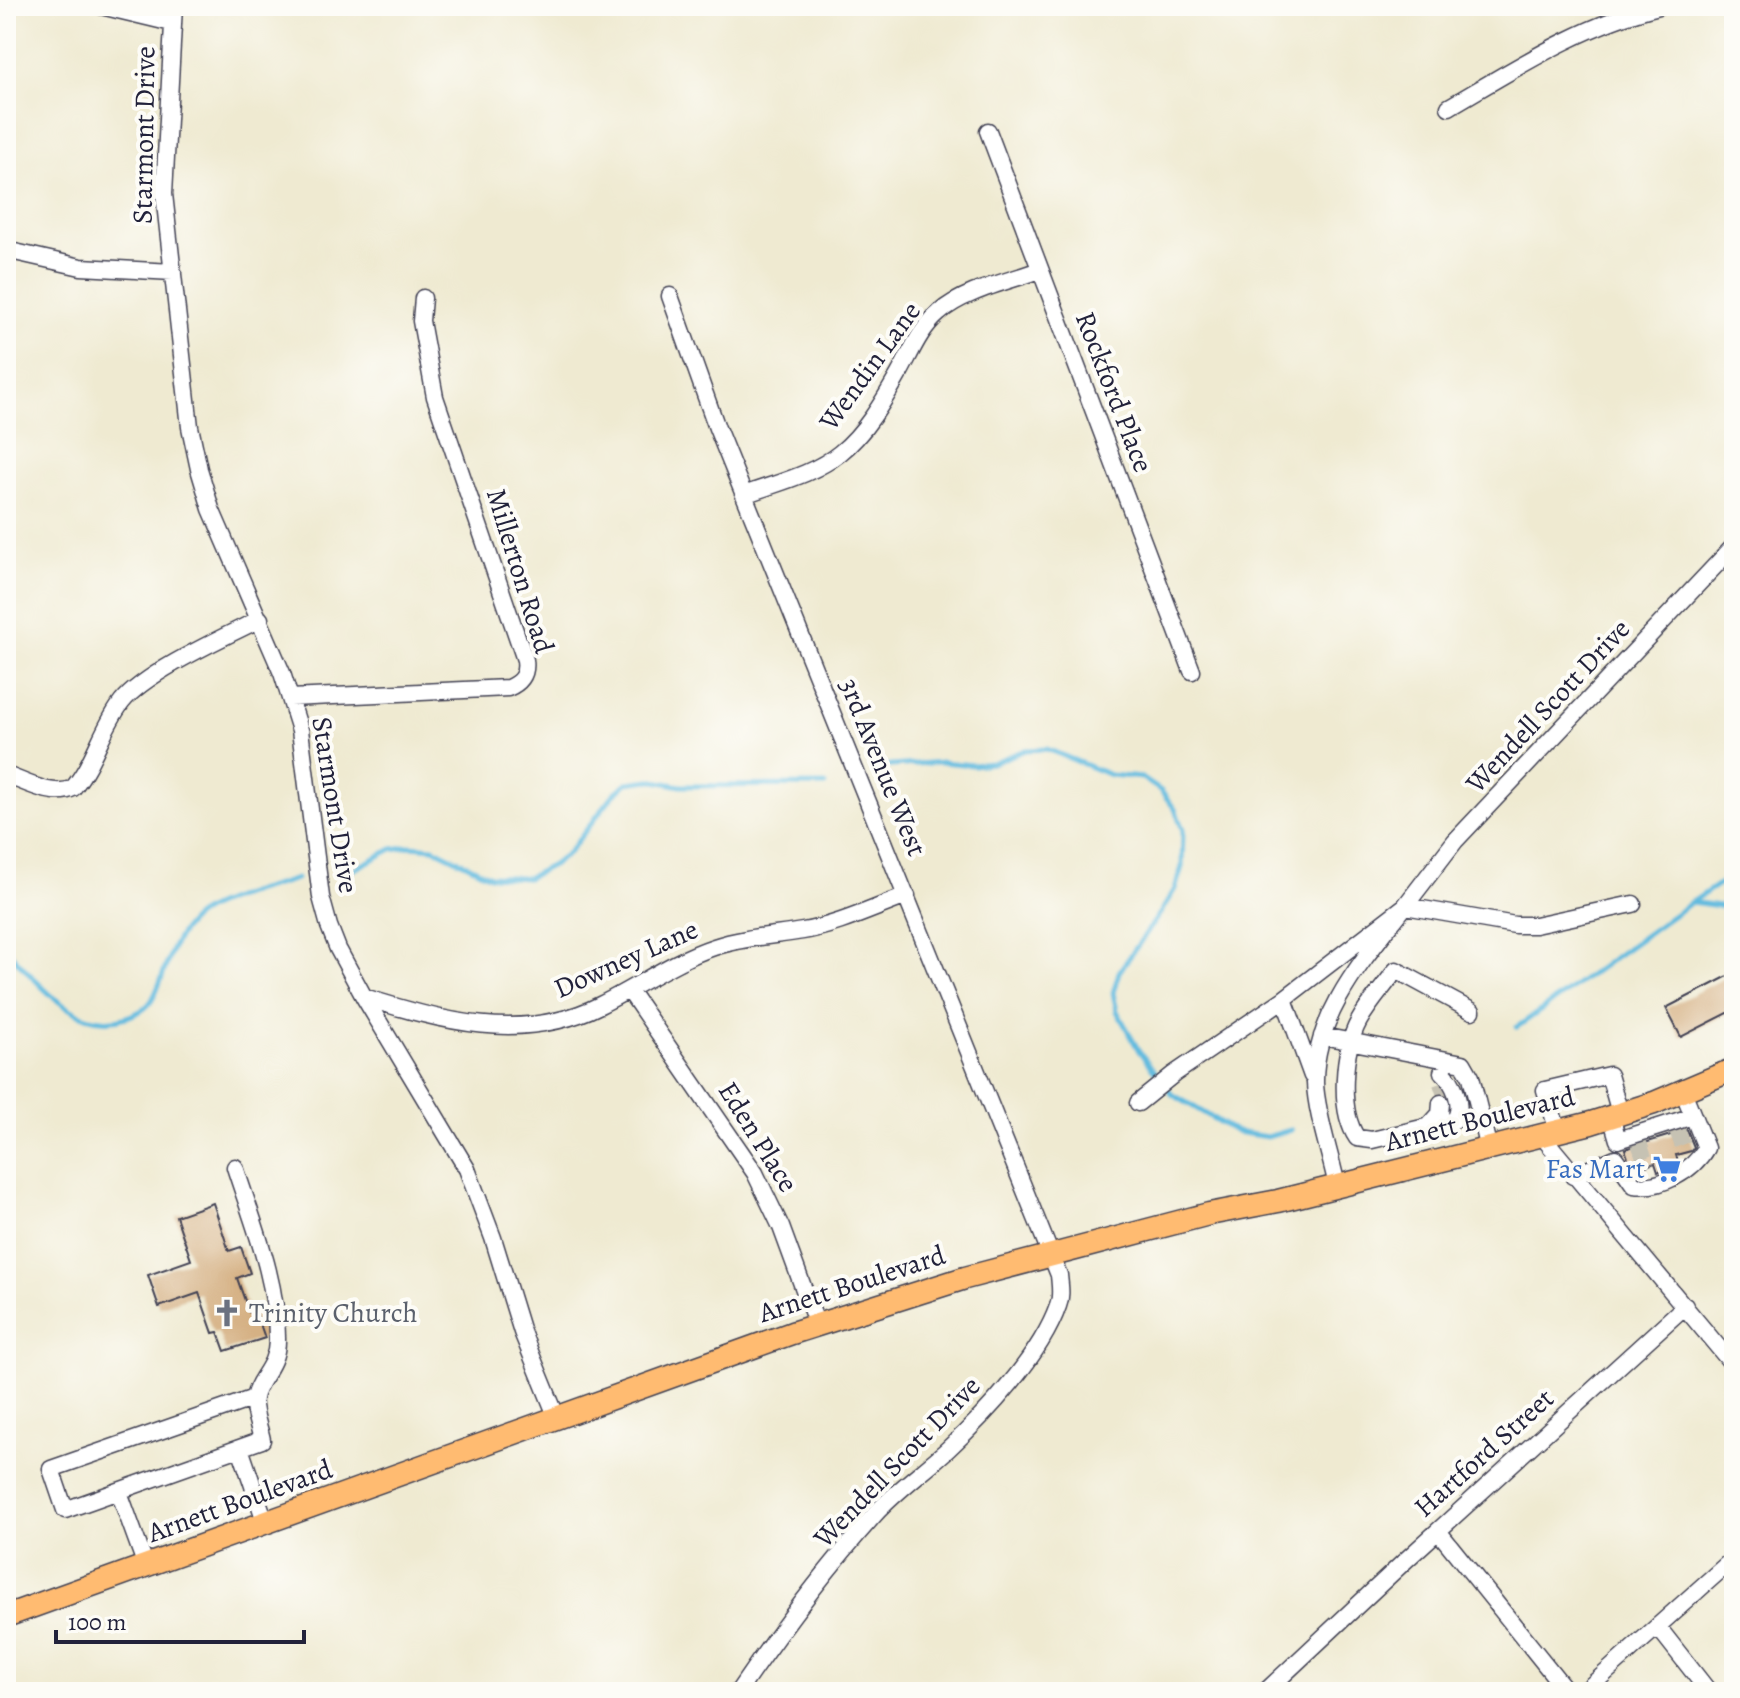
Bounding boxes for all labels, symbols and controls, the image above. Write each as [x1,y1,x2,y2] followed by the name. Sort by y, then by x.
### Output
[123,46,165,224] street label: Starmont Drive
[810,294,930,439] street label: Wendin Lane
[1066,306,1162,478] street label: Rockford Place
[477,484,563,659] street label: Millerton Road
[1457,611,1639,802] street label: Wendell Scott Drive
[830,672,936,862] street label: 3rd Avenue West
[302,714,368,896] street label: Starmont Drive
[548,910,704,1008] street label: Downey Lane
[709,1075,807,1199] street label: Eden Place
[1380,1077,1580,1161] street label: Arnett Boulevard
[1546,1150,1645,1188] place label: Fas Mart
[1652,1154,1682,1184] supermarket icon: Fas Mart
[753,1236,951,1332] street label: Arnett Boulevard
[249,1294,418,1332] place label: Trinity Church
[212,1298,242,1328] church icon: Trinity Church
[804,1368,989,1557] street label: Wendell Scott Drive
[1406,1380,1562,1526] street label: Hartford Street
[141,1450,338,1552] street label: Arnett Boulevard
[56,1594,304,1644] scale bar
[68,1606,127,1638] text: 100 m

